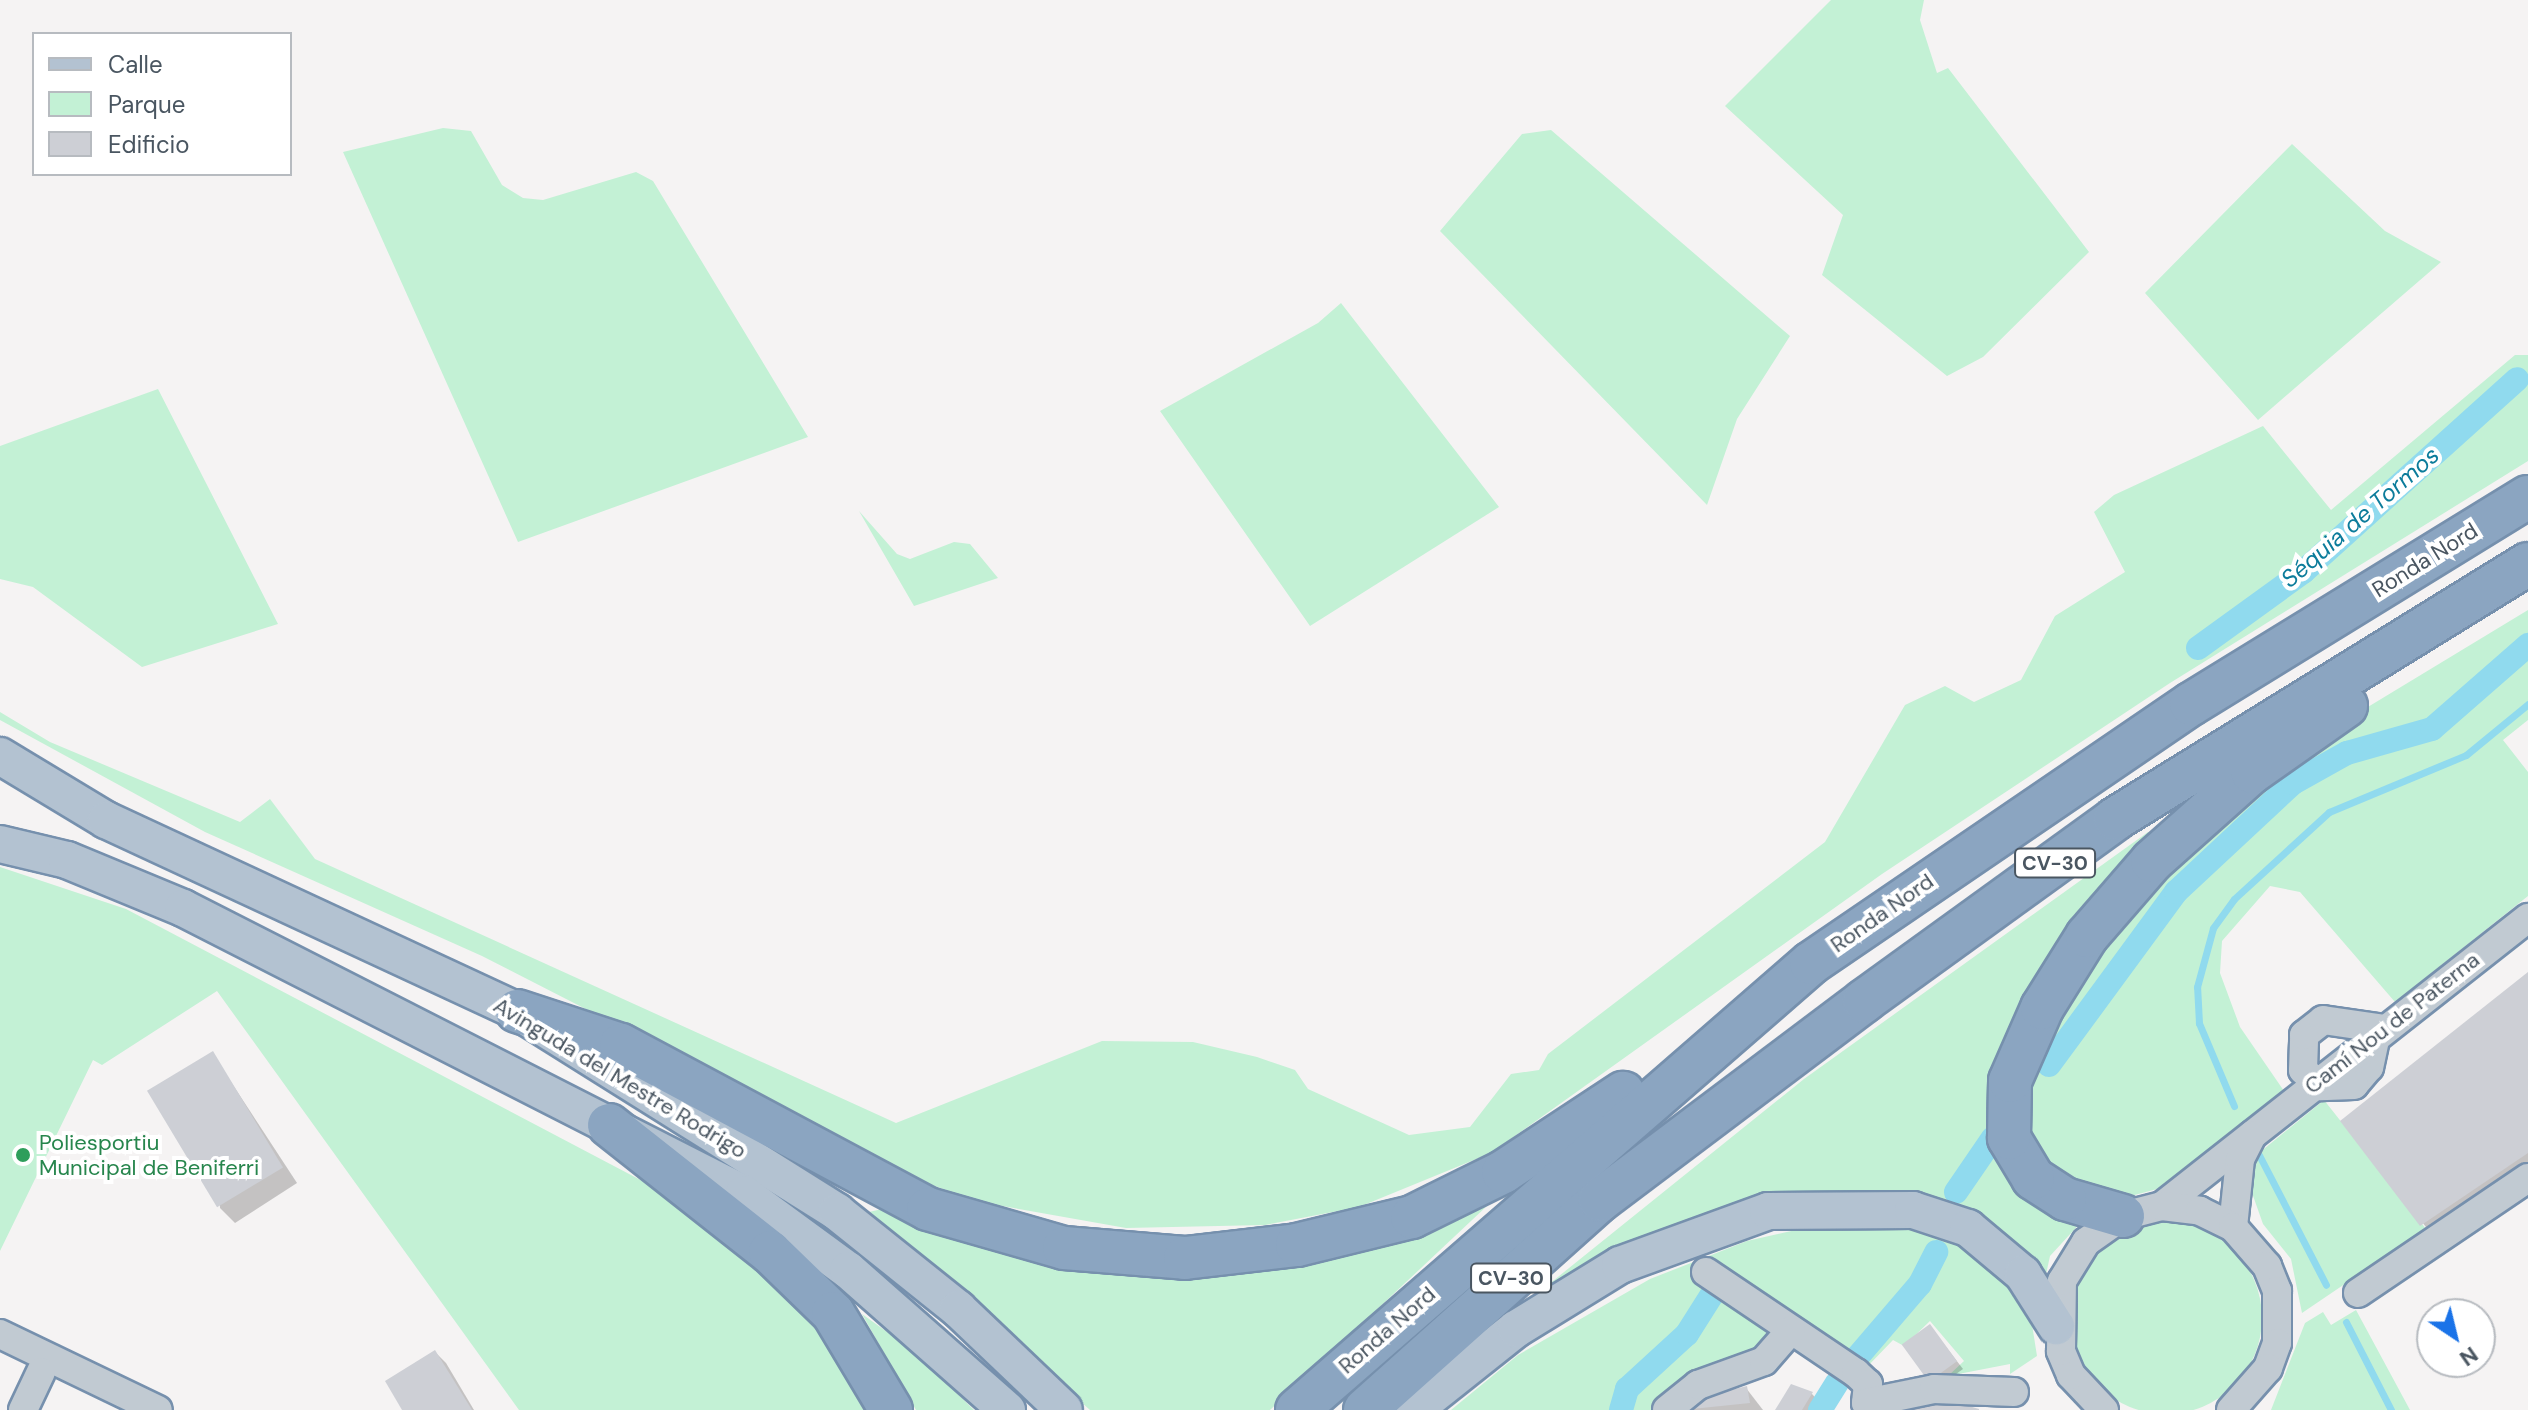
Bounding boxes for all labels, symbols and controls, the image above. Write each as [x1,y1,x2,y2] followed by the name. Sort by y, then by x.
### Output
[32,32,292,176] legend
[108,49,163,80] text: Calle
[108,89,185,120] text: Parque
[108,129,190,160] text: Edificio
[2275,440,2445,594] water label: Séquia de Tormos
[2367,517,2483,603] street label: Ronda Nord
[2013,847,2097,879] road number: CV-30
[1826,868,1938,958] street label: Ronda Nord
[2299,947,2485,1099] street label: Camí Nou de Paterna
[489,992,751,1164] street label: Avinguda del Mestre Rodrigo
[39,1129,259,1180] place label: Poliesportiu Municipal de Beniferri
[14,1146,32,1164] marker: Poliesportiu Municipal de Beniferri
[1469,1262,1553,1294] road number: CV-30
[1333,1281,1441,1379] street label: Ronda Nord
[2416,1298,2496,1378] north arrow
[2454,1340,2484,1373] text: N

